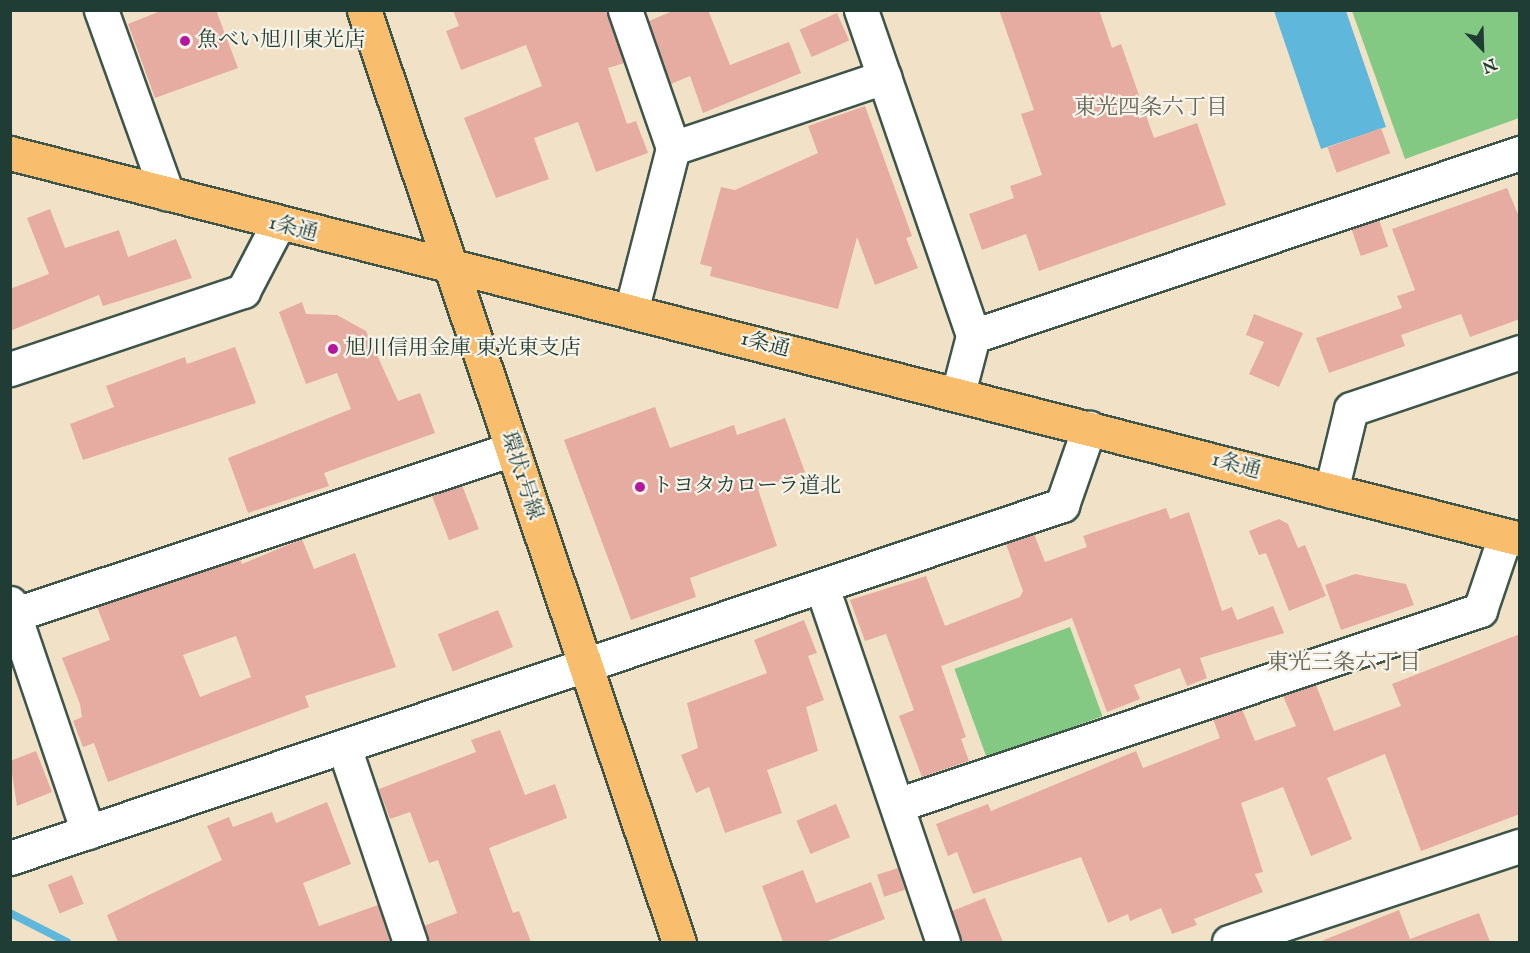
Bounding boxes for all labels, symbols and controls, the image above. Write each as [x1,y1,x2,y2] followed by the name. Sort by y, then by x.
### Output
[1452,18,1512,78] north arrow
[197,28,365,54] place label: 魚べい旭川東光店
[178,34,192,48] marker: 魚べい旭川東光店
[1479,53,1499,76] text: N
[1074,96,1228,122] district label: 東光四条六丁目
[266,211,320,247] street label: 1条通
[738,327,792,363] street label: 1条通
[345,336,581,362] place label: 旭川信用金庫 東光東支店
[326,342,340,356] marker: 旭川信用金庫 東光東支店
[495,428,547,524] street label: 環状1号線
[1209,447,1263,485] street label: 1条通
[652,474,841,500] place label: トヨタカローラ道北
[633,480,647,494] marker: トヨタカローラ道北
[1267,651,1421,677] district label: 東光三条六丁目

